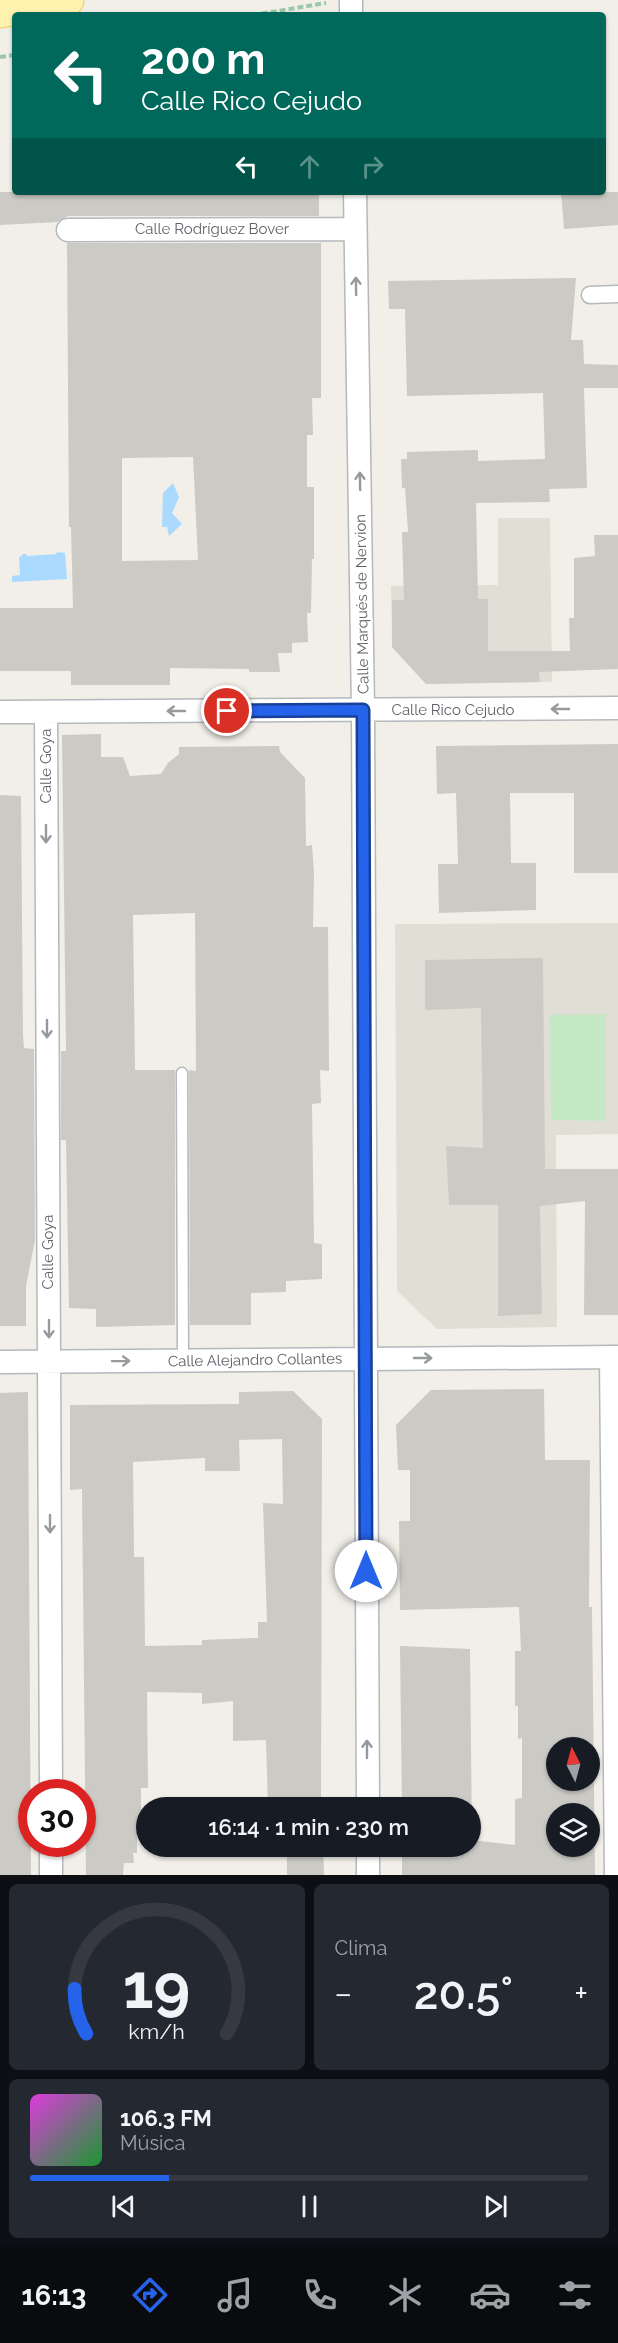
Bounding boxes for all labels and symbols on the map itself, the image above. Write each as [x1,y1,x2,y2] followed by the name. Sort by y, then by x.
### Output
[135,220,290,238] street label: Calle Rodríguez Bover
[350,277,362,297] one-way arrow
[354,472,365,492] one-way arrow
[351,514,373,694] street label: Calle Marqués de Nervion
[201,685,252,736] pin
[392,701,514,719] street label: Calle Rico Cejudo
[550,703,570,715] one-way arrow
[166,705,186,717] one-way arrow
[37,729,55,803] street label: Calle Goya
[40,823,52,843] one-way arrow
[41,1018,53,1038] one-way arrow
[39,1215,57,1289] street label: Calle Goya
[43,1318,54,1338] one-way arrow
[168,1349,342,1371] street label: Calle Alejandro Collantes
[412,1352,432,1364] one-way arrow
[111,1355,131,1367] one-way arrow
[44,1513,55,1533] one-way arrow
[334,1539,398,1603] position arrow
[546,1737,600,1791] north arrow
[361,1740,373,1760] one-way arrow
[18,1779,96,1857] speed limit sign: 30

